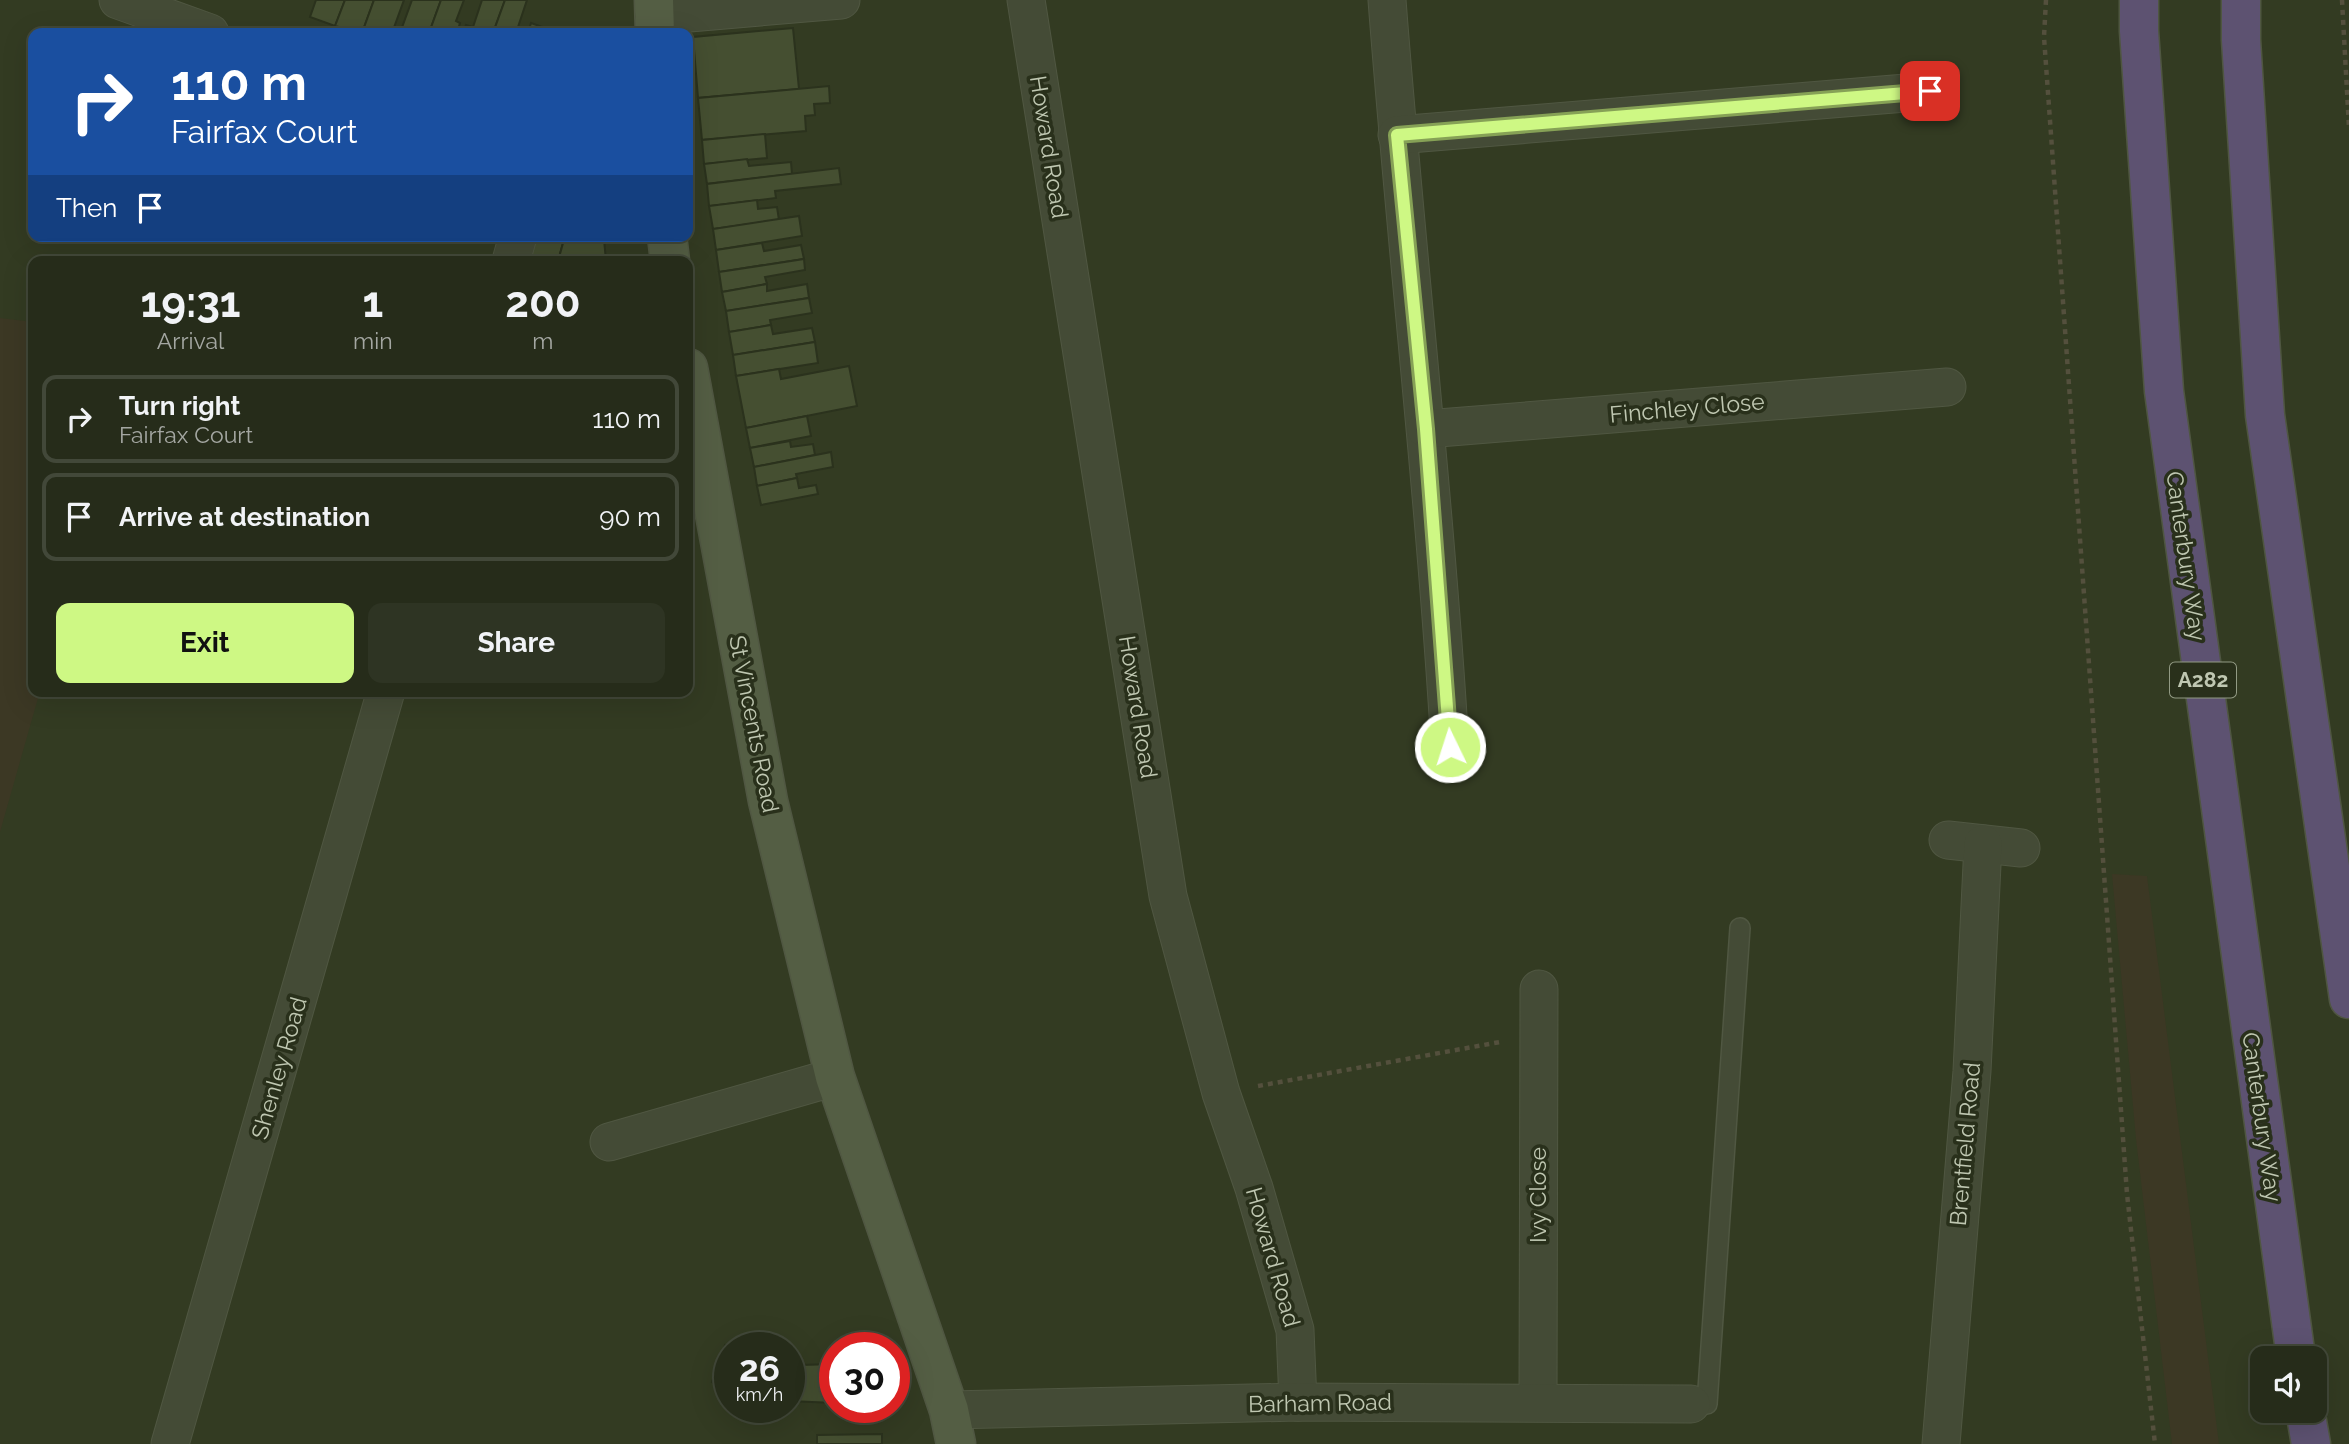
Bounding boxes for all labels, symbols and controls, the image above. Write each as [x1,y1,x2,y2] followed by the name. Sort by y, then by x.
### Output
[171,54,307,111] text: 110 m
[56,56,147,147] icon: right
[1900,61,1960,121] pin
[1911,72,1949,110] icon: arrive
[1025,74,1074,220] street label: Howard Road
[171,113,358,150] text: Fairfax Court
[131,189,169,227] icon: arrive
[56,193,117,223] text: Then
[141,278,241,327] text: 19:31
[363,278,383,327] text: 1
[505,278,580,327] text: 200
[157,327,224,354] text: Arrival
[353,327,393,354] text: min
[532,327,553,354] text: m
[1608,387,1766,428] street label: Finchley Close
[119,391,240,421] text: Turn right
[60,400,98,438] icon: right
[592,404,661,434] text: 110 m
[119,421,253,448] text: Fairfax Court
[2161,469,2212,642] street label: Canterbury Way
[60,498,98,536] icon: arrive
[119,502,370,532] text: Arrive at destination
[599,502,661,532] text: 90 m
[56,603,354,683] button: Exit
[368,603,665,683] button: Share
[724,633,785,815] street label: St Vincents Road
[1114,634,1163,780] street label: Howard Road
[2170,662,2236,698] road number: A282
[1413,710,1487,784] position arrow
[245,994,312,1142] street label: Shenley Road
[2237,1030,2288,1203] street label: Canterbury Way
[1944,1061,1985,1227] street label: Brentfield Road
[1524,1147,1551,1243] street label: Ivy Close
[1241,1184,1306,1330] street label: Howard Road
[819,1332,910,1423] speed limit sign: 30
[2250,1346,2327,1423] map controls
[2250,1346,2327,1423] button: sound
[739,1348,780,1389] text: 26
[736,1384,783,1405] text: km/h
[1248,1388,1392,1417] street label: Barham Road

